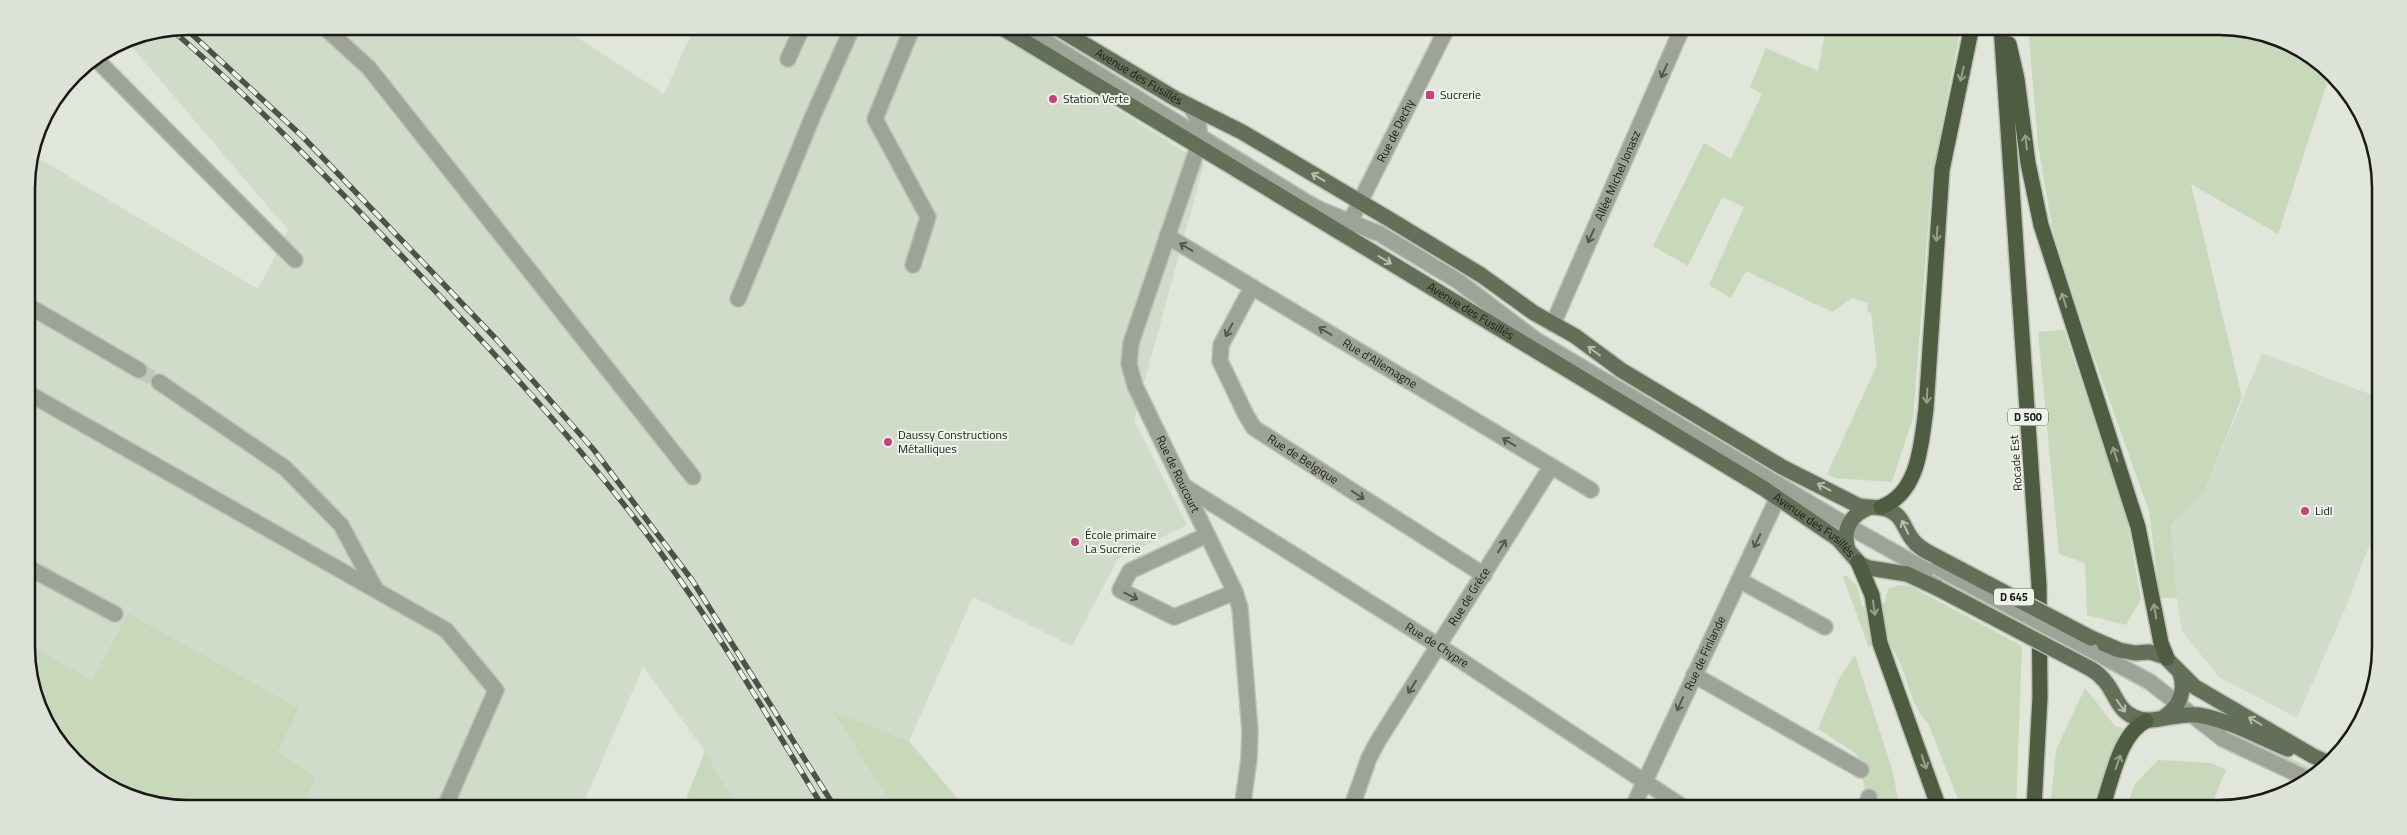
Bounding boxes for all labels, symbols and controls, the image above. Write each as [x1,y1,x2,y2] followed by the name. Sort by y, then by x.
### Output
[1092,43,1186,110] street label: Avenue des Fusillés
[1658,63,1668,78] one-way arrow
[1957,66,1966,82] one-way arrow
[1440,85,1481,104] place label: Sucrerie
[1063,89,1129,108] place label: Station Verte
[1424,89,1436,101] marker: Sucrerie
[1047,93,1059,105] marker: Station Verte
[1371,95,1419,165] street label: Rue de Dechy
[1589,127,1645,223] street label: Allée Michel Jonasz
[2021,135,2031,151] one-way arrow
[1312,172,1326,182] one-way arrow
[1933,226,1942,242] one-way arrow
[1586,228,1596,243] one-way arrow
[1179,241,1193,251] one-way arrow
[1377,256,1391,266] one-way arrow
[1424,277,1518,345] street label: Avenue des Fusillés
[2059,293,2068,308] one-way arrow
[1224,322,1234,337] one-way arrow
[1318,325,1332,335] one-way arrow
[1339,333,1421,393] street label: Rue d'Allemagne
[1587,346,1601,356] one-way arrow
[1922,388,1931,404] one-way arrow
[2008,408,2048,426] road number: D 500
[898,425,1008,458] place label: Daussy Constructions Métalliques
[1264,429,1343,489] street label: Rue de Belgique
[1151,432,1205,516] street label: Rue de Roucourt
[2004,433,2027,492] street label: Rocade Est
[882,436,894,448] marker: Daussy Constructions Métalliques
[1503,436,1517,446] one-way arrow
[2109,447,2119,463] one-way arrow
[1817,482,1832,491] one-way arrow
[1769,487,1860,562] street label: Avenue des Fusillés
[1351,490,1365,500] one-way arrow
[2315,501,2333,520] place label: Lidl
[2299,505,2311,517] marker: Lidl
[1900,519,1910,534] one-way arrow
[1085,525,1156,558] place label: École primaire La Sucrerie
[1752,534,1762,549] one-way arrow
[1069,536,1081,548] marker: École primaire La Sucrerie
[1497,539,1507,553] one-way arrow
[1443,563,1494,629] street label: Rue de Gréce
[1994,588,2034,606] road number: D 645
[1123,591,1138,601] one-way arrow
[1869,600,1879,616] one-way arrow
[2150,604,2160,620] one-way arrow
[1679,612,1730,694] street label: Rue de Finlande
[1402,617,1473,672] street label: Rue de Chypre
[1407,680,1417,694] one-way arrow
[1675,696,1685,711] one-way arrow
[2116,699,2126,713] one-way arrow
[2248,716,2263,726] one-way arrow
[1920,754,1929,769] one-way arrow
[2114,755,2123,771] one-way arrow

